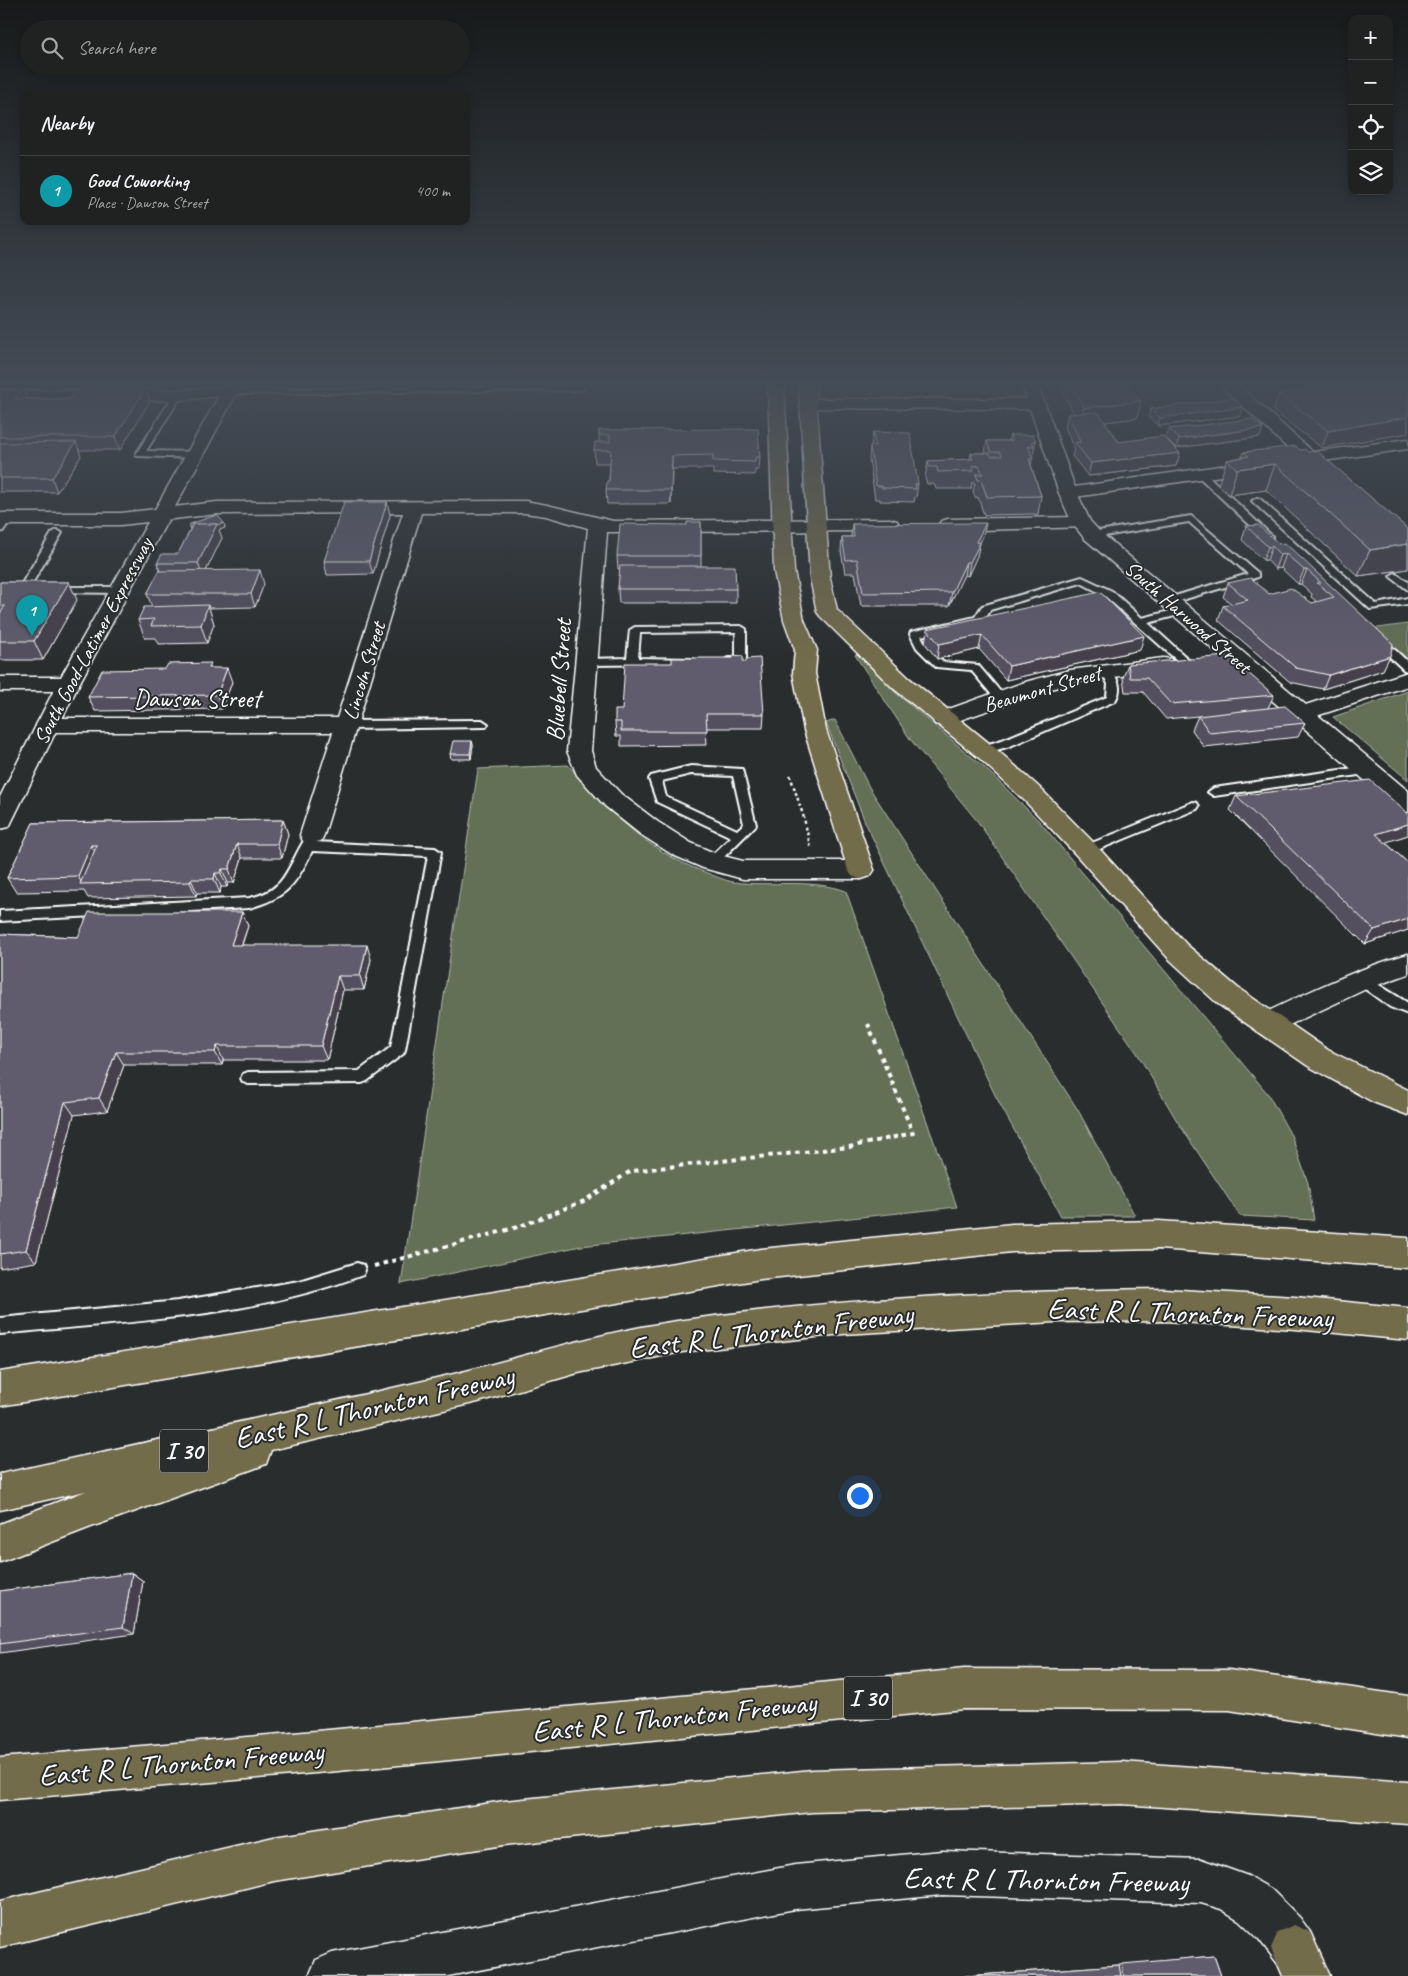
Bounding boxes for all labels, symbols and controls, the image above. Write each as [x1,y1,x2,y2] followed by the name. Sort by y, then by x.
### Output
[1348,15,1393,195] map controls
[1348,15,1393,60] button: +
[20,20,470,75] search box
[38,34,66,62] icon: search
[78,36,155,60] text: Search here
[1348,60,1393,105] button: −
[1348,105,1393,150] button: locate
[40,110,93,136] text: Nearby
[1348,150,1393,195] button: layers
[87,169,189,193] text: Good Coworking
[52,181,60,201] text: 1
[416,181,450,201] text: 400 m
[87,193,207,213] text: Place · Dawson Street
[28,532,159,749] street label: South Good-Latimer Expressway
[1119,555,1258,680] street label: South Harwood Street
[16,595,48,636] pin: 1
[539,615,579,742] street label: Bluebell Street
[337,617,392,723] street label: Lincoln Street
[980,659,1107,718] street label: Beaumont Street
[133,683,264,715] street label: Dawson Street
[1047,1289,1335,1337] street label: East R L Thornton Freeway
[627,1295,917,1367] street label: East R L Thornton Freeway
[231,1356,519,1458] street label: East R L Thornton Freeway
[160,1430,208,1472] road number: I 30
[847,1483,873,1509] your location
[844,1676,892,1720] road number: I 30
[530,1683,820,1751] street label: East R L Thornton Freeway
[37,1731,327,1794] street label: East R L Thornton Freeway
[903,1859,1191,1902] street label: East R L Thornton Freeway

